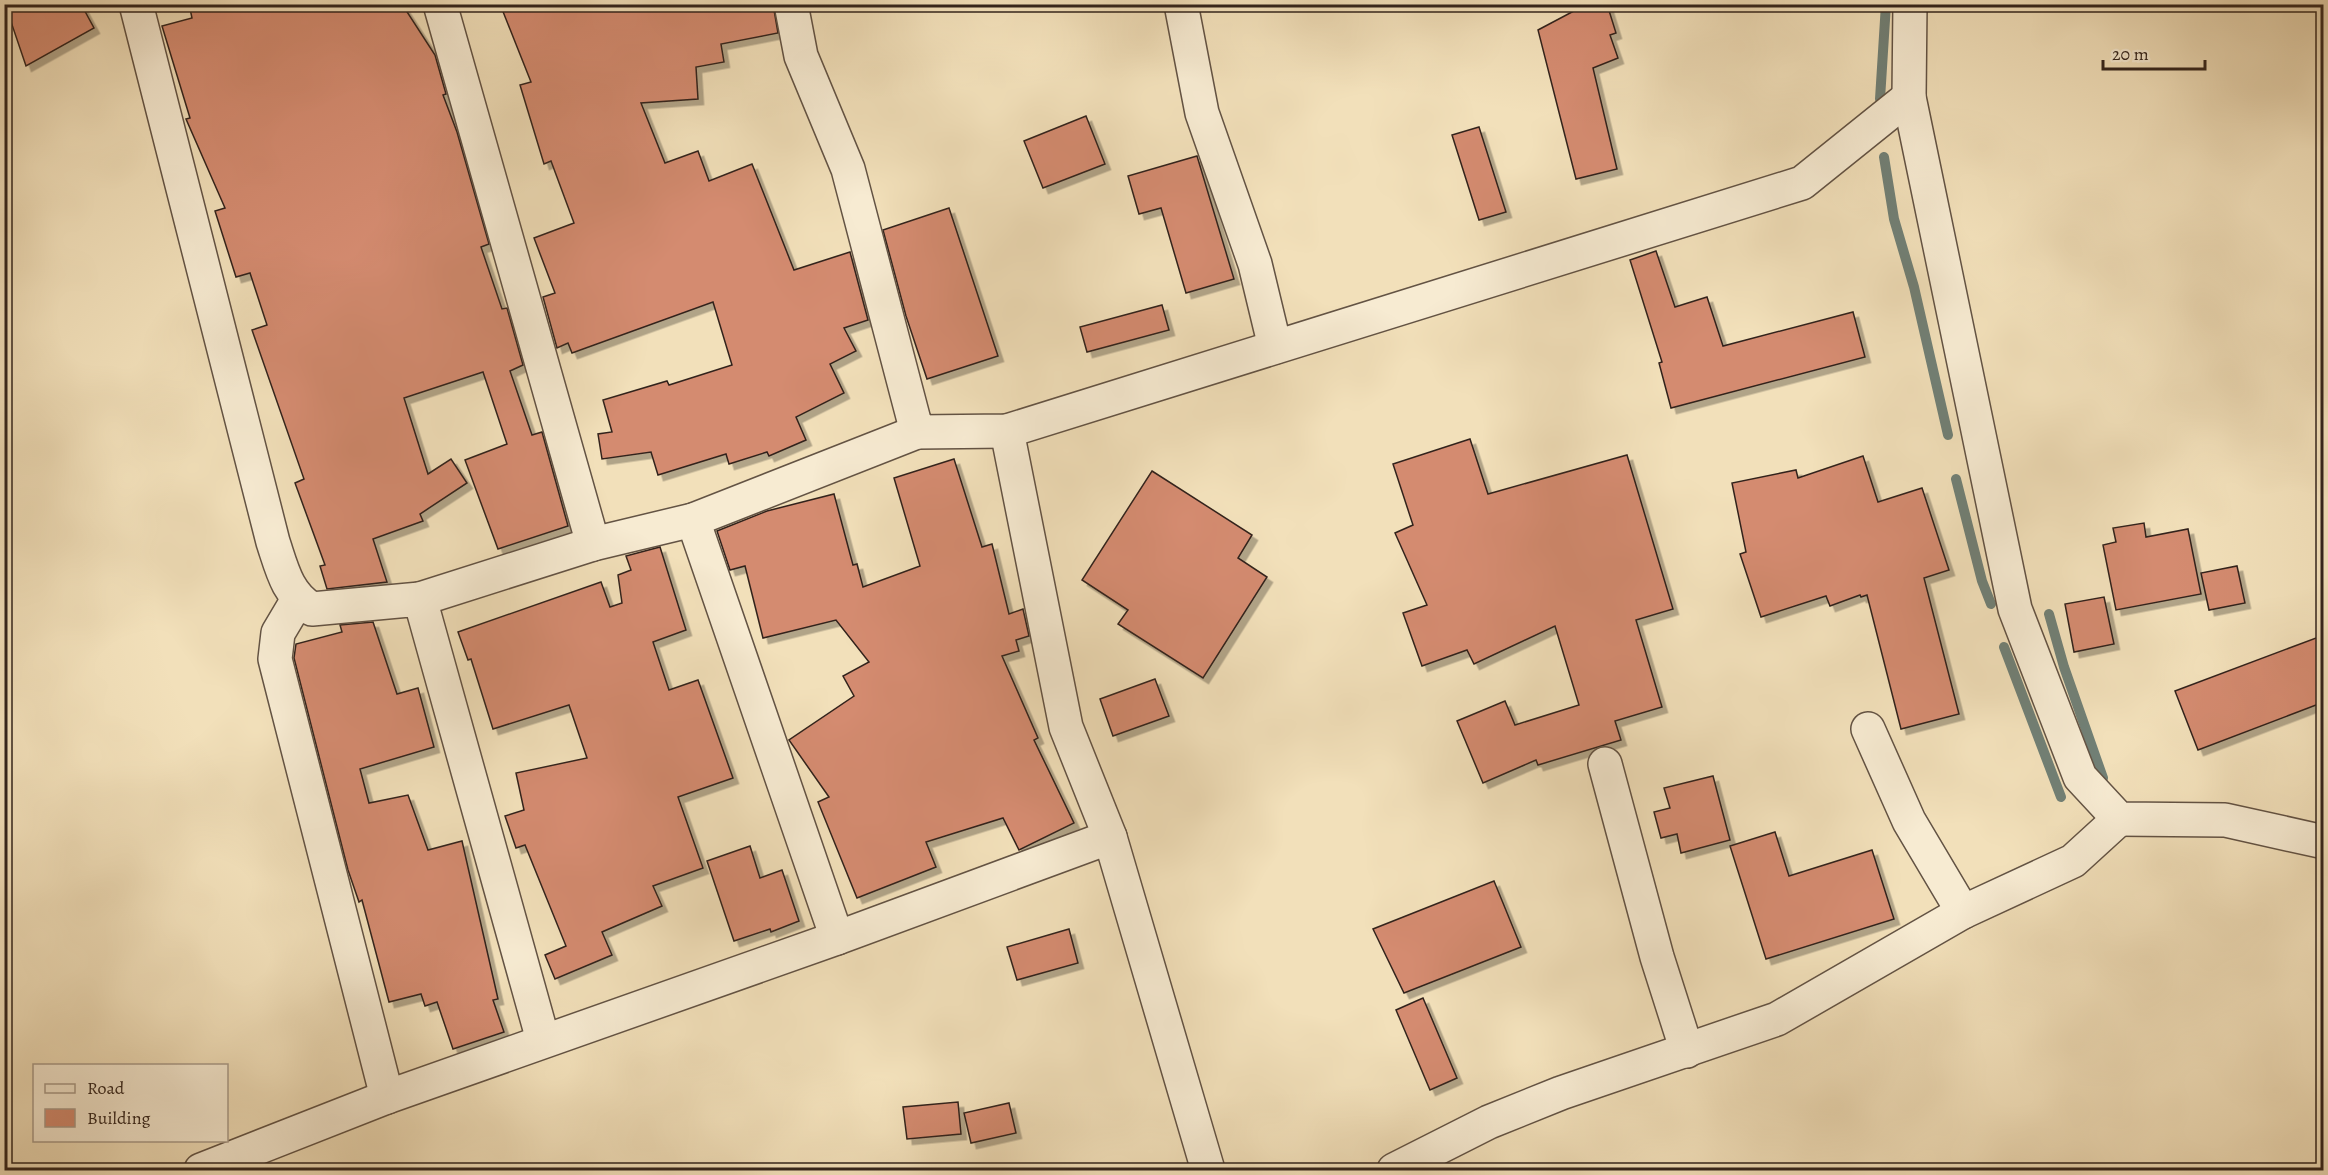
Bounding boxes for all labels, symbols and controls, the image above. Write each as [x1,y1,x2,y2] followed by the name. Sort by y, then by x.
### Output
[2103,33,2205,71] scale bar
[2112,42,2149,66] text: 20 m
[33,1064,228,1142] legend
[87,1076,125,1100] text: Road
[87,1106,151,1130] text: Building

